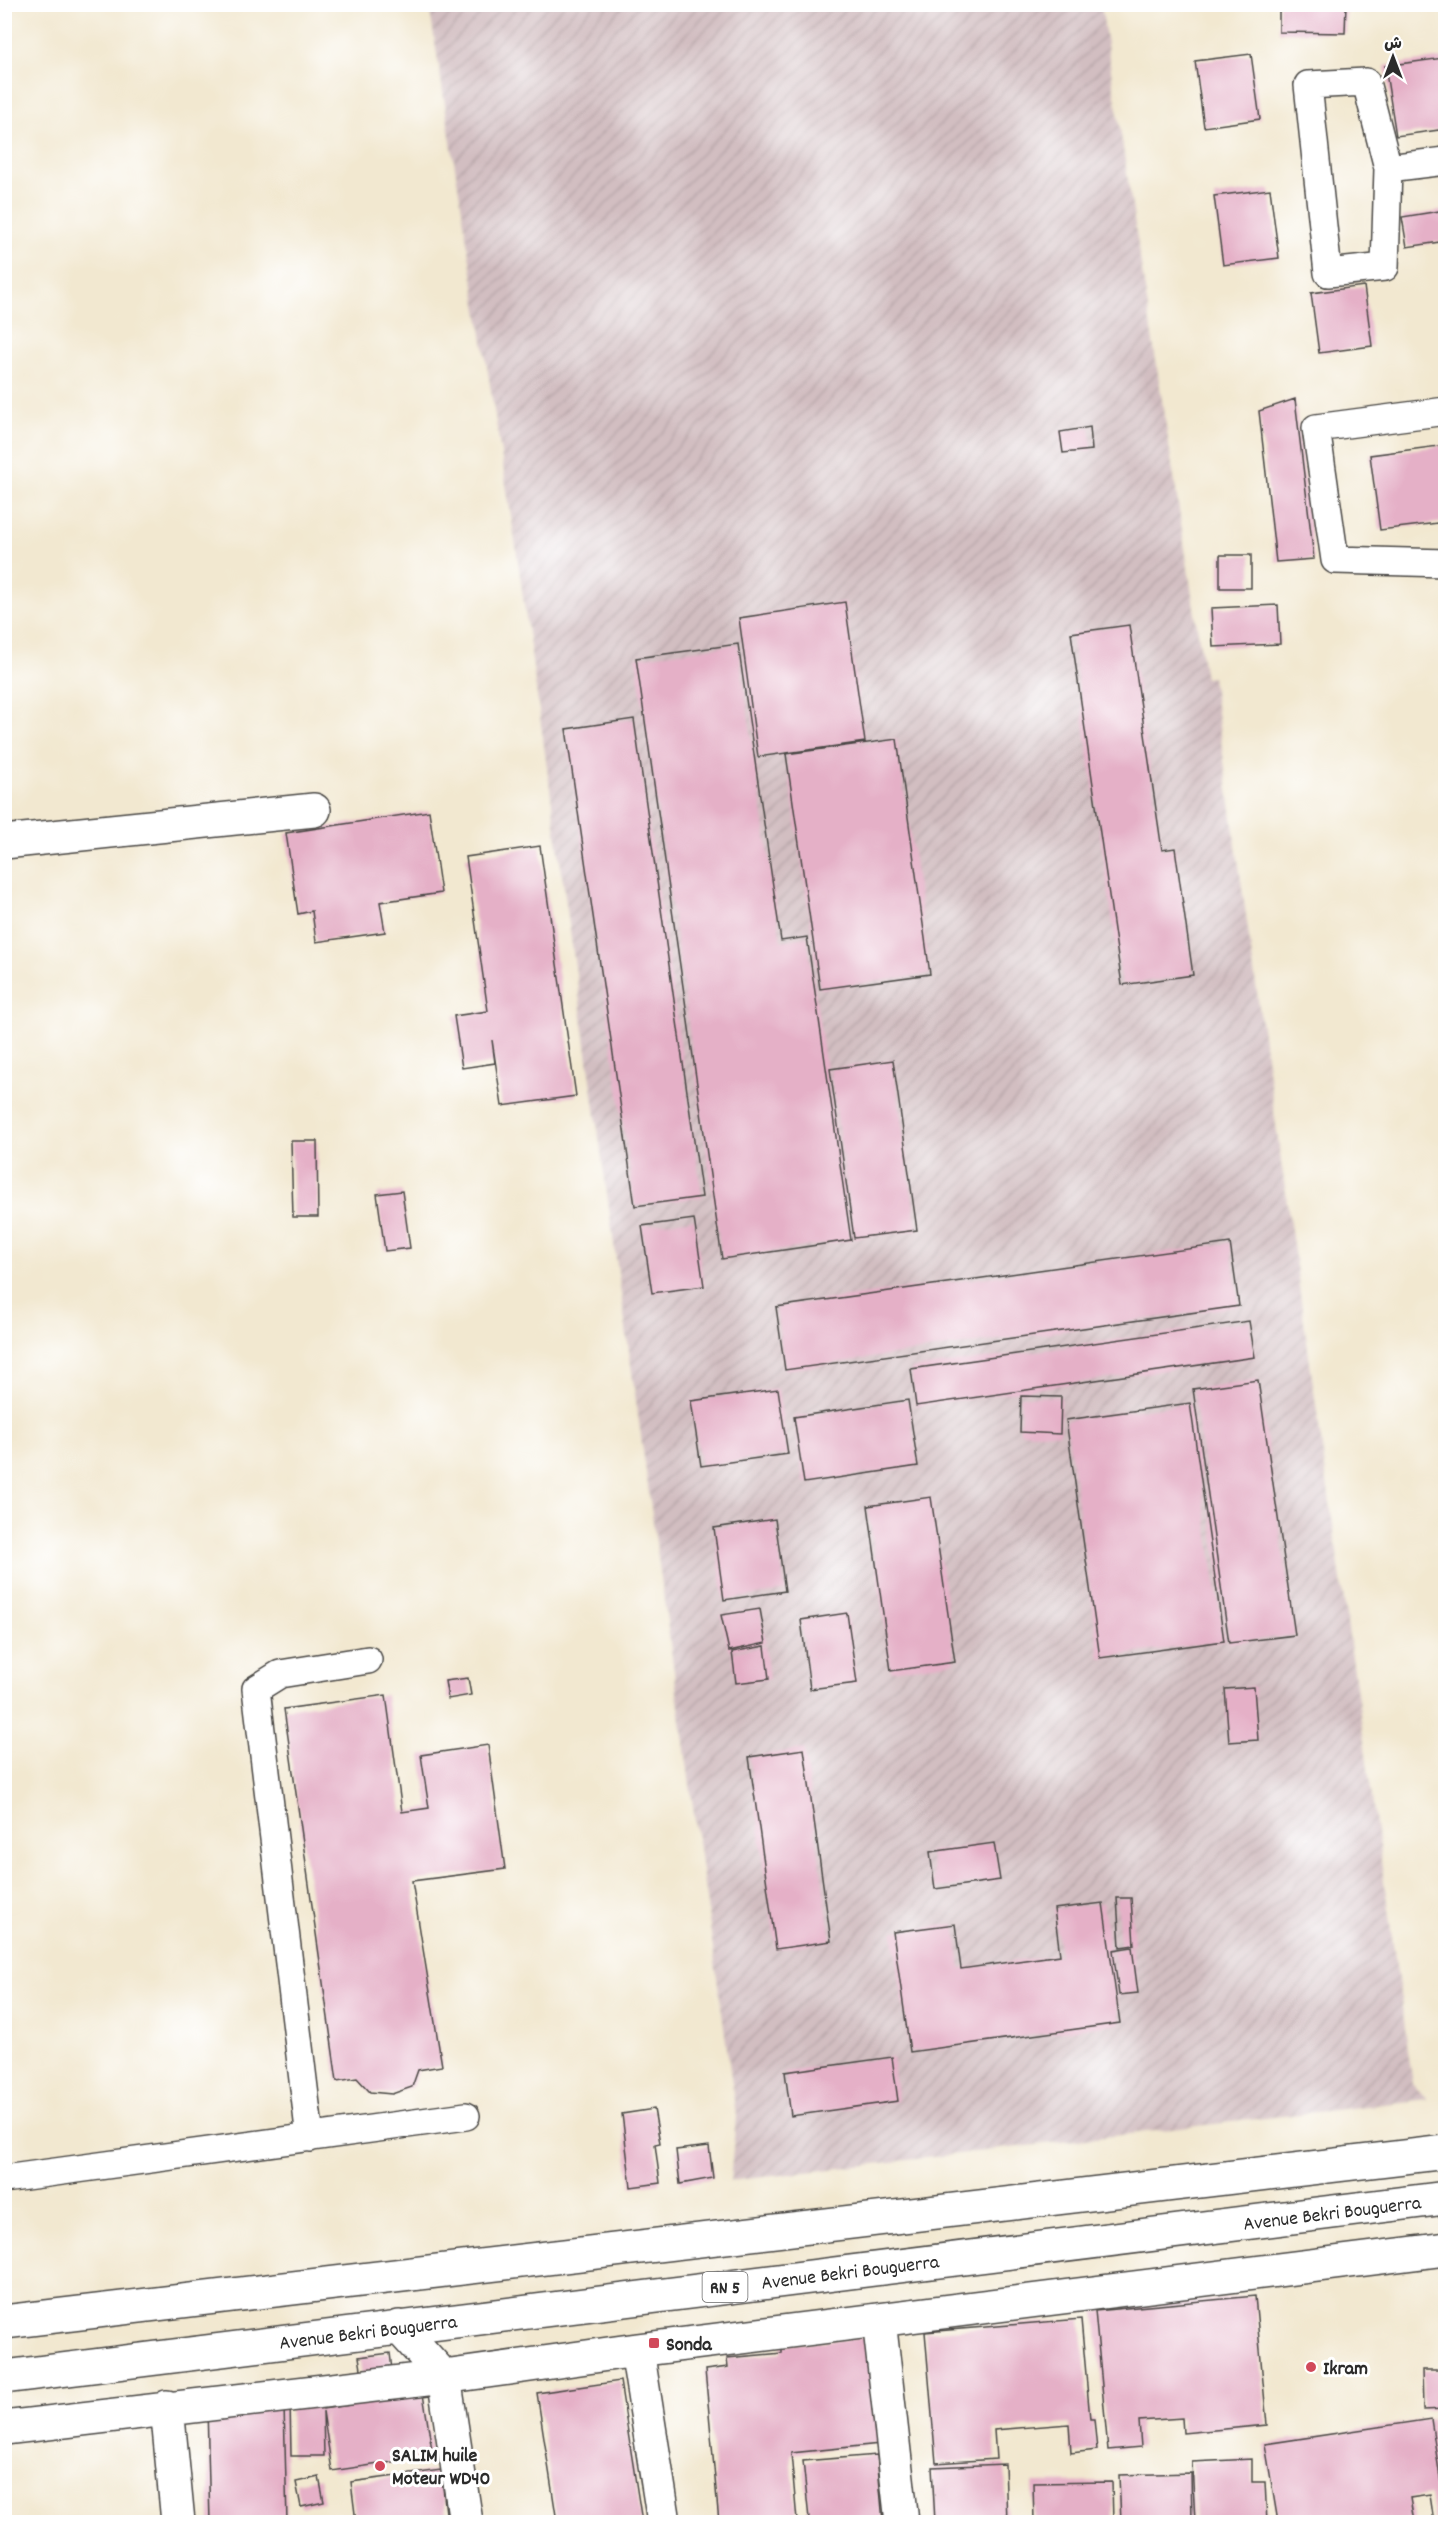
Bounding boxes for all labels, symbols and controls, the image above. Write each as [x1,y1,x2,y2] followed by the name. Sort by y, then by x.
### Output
[1363,27,1423,87] north arrow
[1384,33,1402,56] text: ش
[1242,2190,1423,2240] street label: Avenue Bekri Bouguerra
[760,2249,941,2299] street label: Avenue Bekri Bouguerra
[702,2272,748,2302] road number: RN 5
[278,2309,459,2359] street label: Avenue Bekri Bouguerra
[666,2332,712,2360] place label: Sonda
[647,2336,661,2350] marker: Sonda
[1323,2356,1368,2384] place label: Ikram
[1304,2360,1318,2374] marker: Ikram
[392,2443,490,2494] place label: SALIM huile Moteur WD40
[373,2459,387,2473] marker: SALIM huile Moteur WD40

